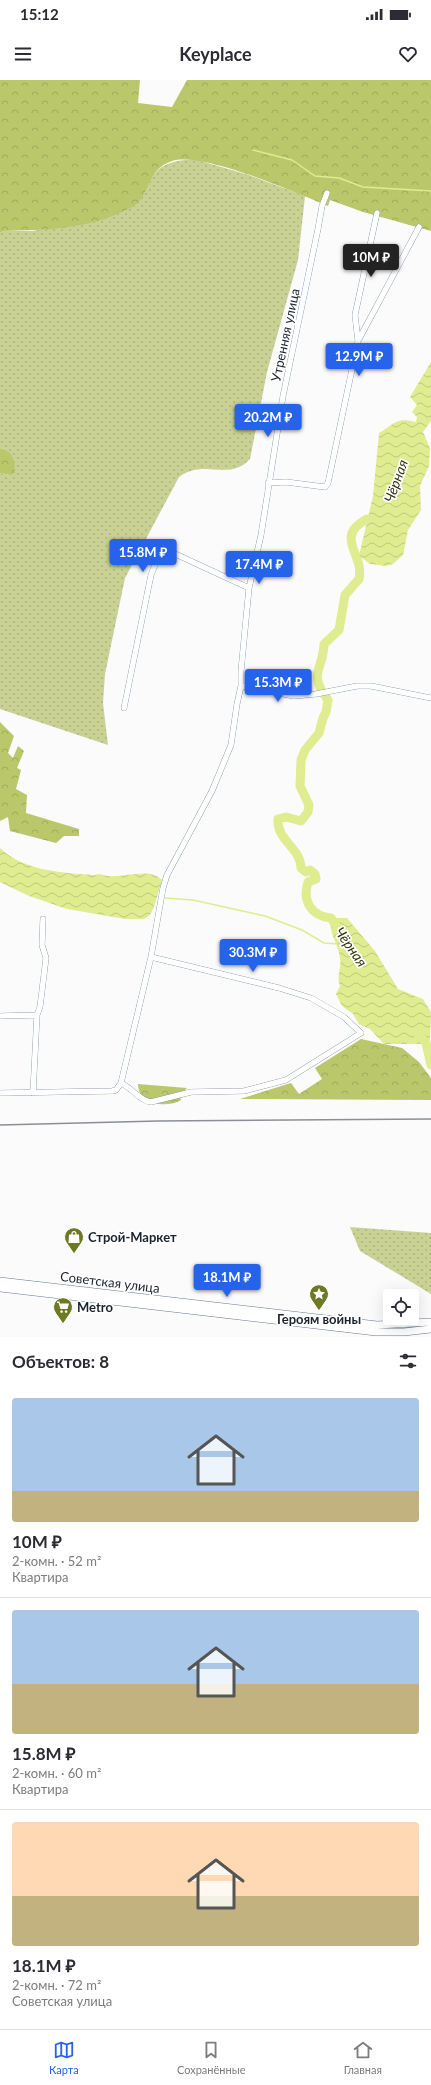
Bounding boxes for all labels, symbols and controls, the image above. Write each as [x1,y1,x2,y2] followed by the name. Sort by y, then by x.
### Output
[20,5,59,23] text: 15:12
[12,43,34,65] icon: menu
[179,43,252,65] text: Keyplace
[397,43,419,65] icon: heart
[343,244,399,278] pin: 10M ₽
[352,249,390,265] text: 10M ₽
[267,287,303,383] street label: Утренняя улица
[322,343,396,377] pin: 12.9M ₽
[335,348,383,364] text: 12.9M ₽
[231,404,305,438] pin: 20.2M ₽
[244,409,292,425] text: 20.2M ₽
[380,457,411,504] water label: Чёрная
[106,539,180,573] pin: 15.8M ₽
[119,544,167,560] text: 15.8M ₽
[222,551,296,585] pin: 17.4M ₽
[235,556,283,572] text: 17.4M ₽
[241,669,315,703] pin: 15.3M ₽
[254,674,302,690] text: 15.3M ₽
[332,924,371,970] water label: Чёрная
[216,939,290,973] pin: 30.3M ₽
[229,944,277,960] text: 30.3M ₽
[63,1226,85,1254] shop icon: Строй-Маркет
[88,1229,177,1245] place label: Строй-Маркет
[190,1264,264,1298] pin: 18.1M ₽
[59,1268,161,1296] street label: Советская улица
[203,1269,251,1285] text: 18.1M ₽
[308,1283,330,1311] place icon: Героям войны
[383,1289,419,1325] map controls
[383,1289,419,1325] button: locate
[52,1296,74,1324] supermarket icon: Metro
[77,1299,113,1315] place label: Metro
[277,1311,361,1327] place label: Героям войны
[397,1350,419,1372] icon: filters
[12,1351,109,1372] text: Объектов: 8
[180,1424,252,1496] icon: home
[12,1531,62,1552] text: 10M ₽
[12,1553,101,1569] text: 2-комн. · 52 m²
[12,1569,68,1585] text: Квартира
[180,1636,252,1708] icon: home
[12,1743,76,1764] text: 15.8M ₽
[12,1765,101,1781] text: 2-комн. · 60 m²
[12,1781,68,1797] text: Квартира
[180,1848,252,1920] icon: home
[12,1955,76,1976] text: 18.1M ₽
[12,1977,101,1993] text: 2-комн. · 72 m²
[12,1993,112,2009] text: Советская улица
[49,2039,79,2076] tab: Карта
[177,2039,245,2076] tab: Сохранённые
[344,2039,382,2076] tab: Главная

